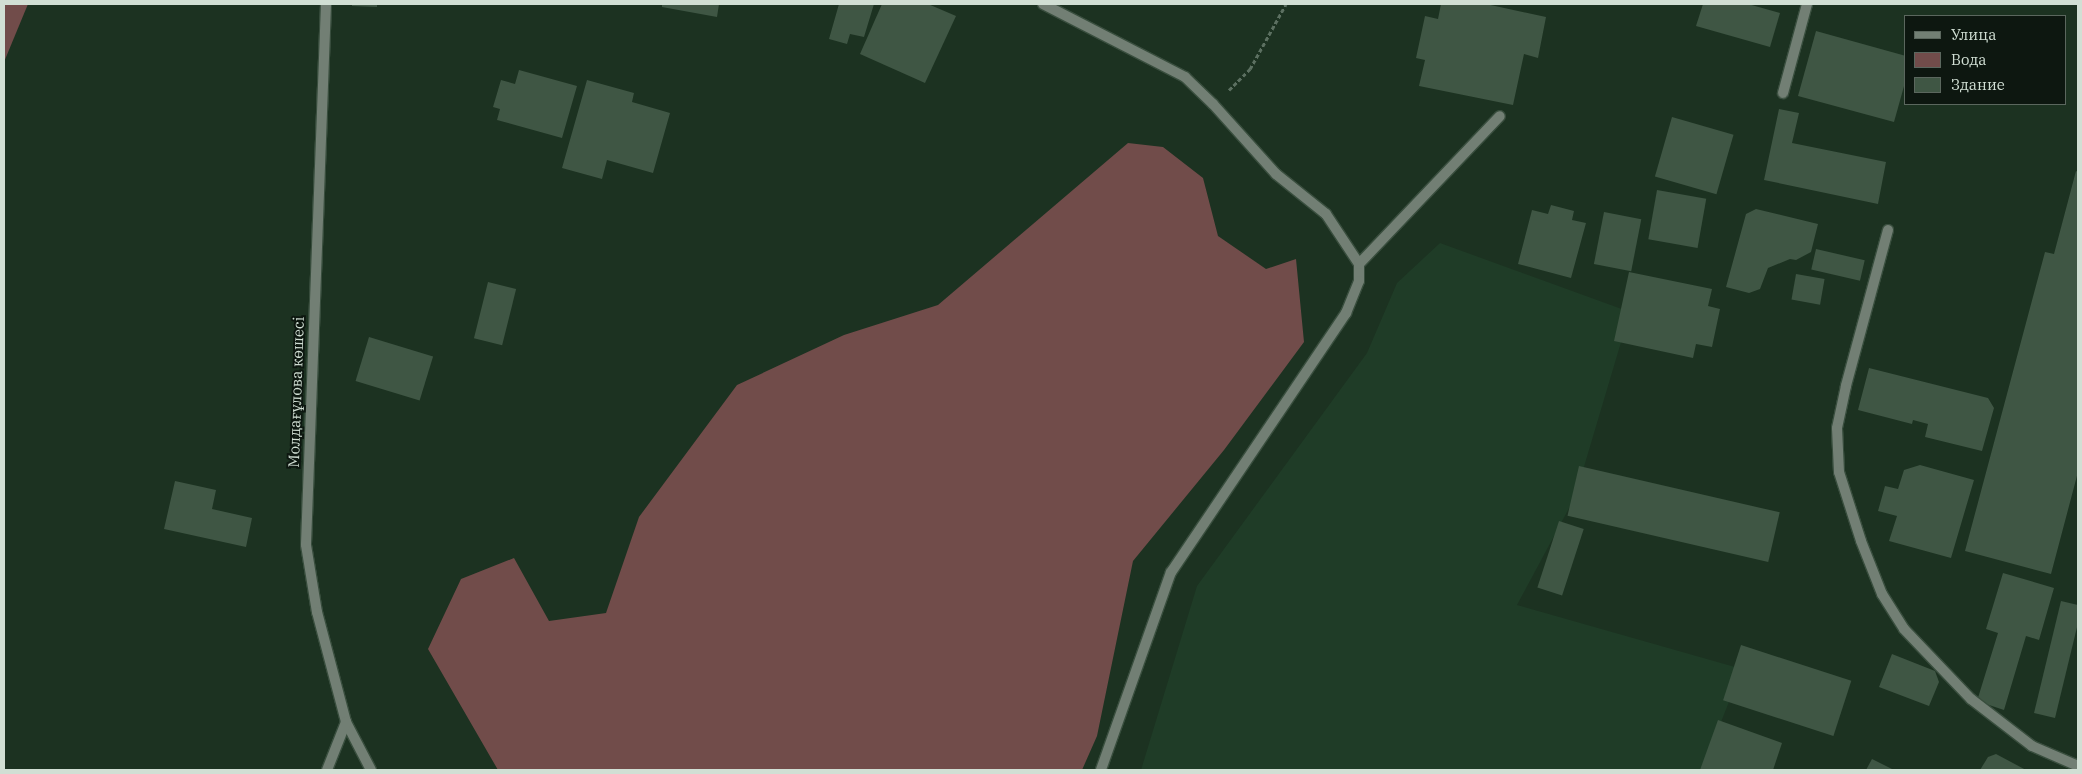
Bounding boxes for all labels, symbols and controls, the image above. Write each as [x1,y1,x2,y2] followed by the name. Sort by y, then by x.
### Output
[1904,15,2067,105] legend
[1951,25,1996,44] text: Улица
[1951,50,1987,69] text: Вода
[1951,75,2005,94] text: Здание
[284,316,308,468] street label: Молдағұлова көшесі

